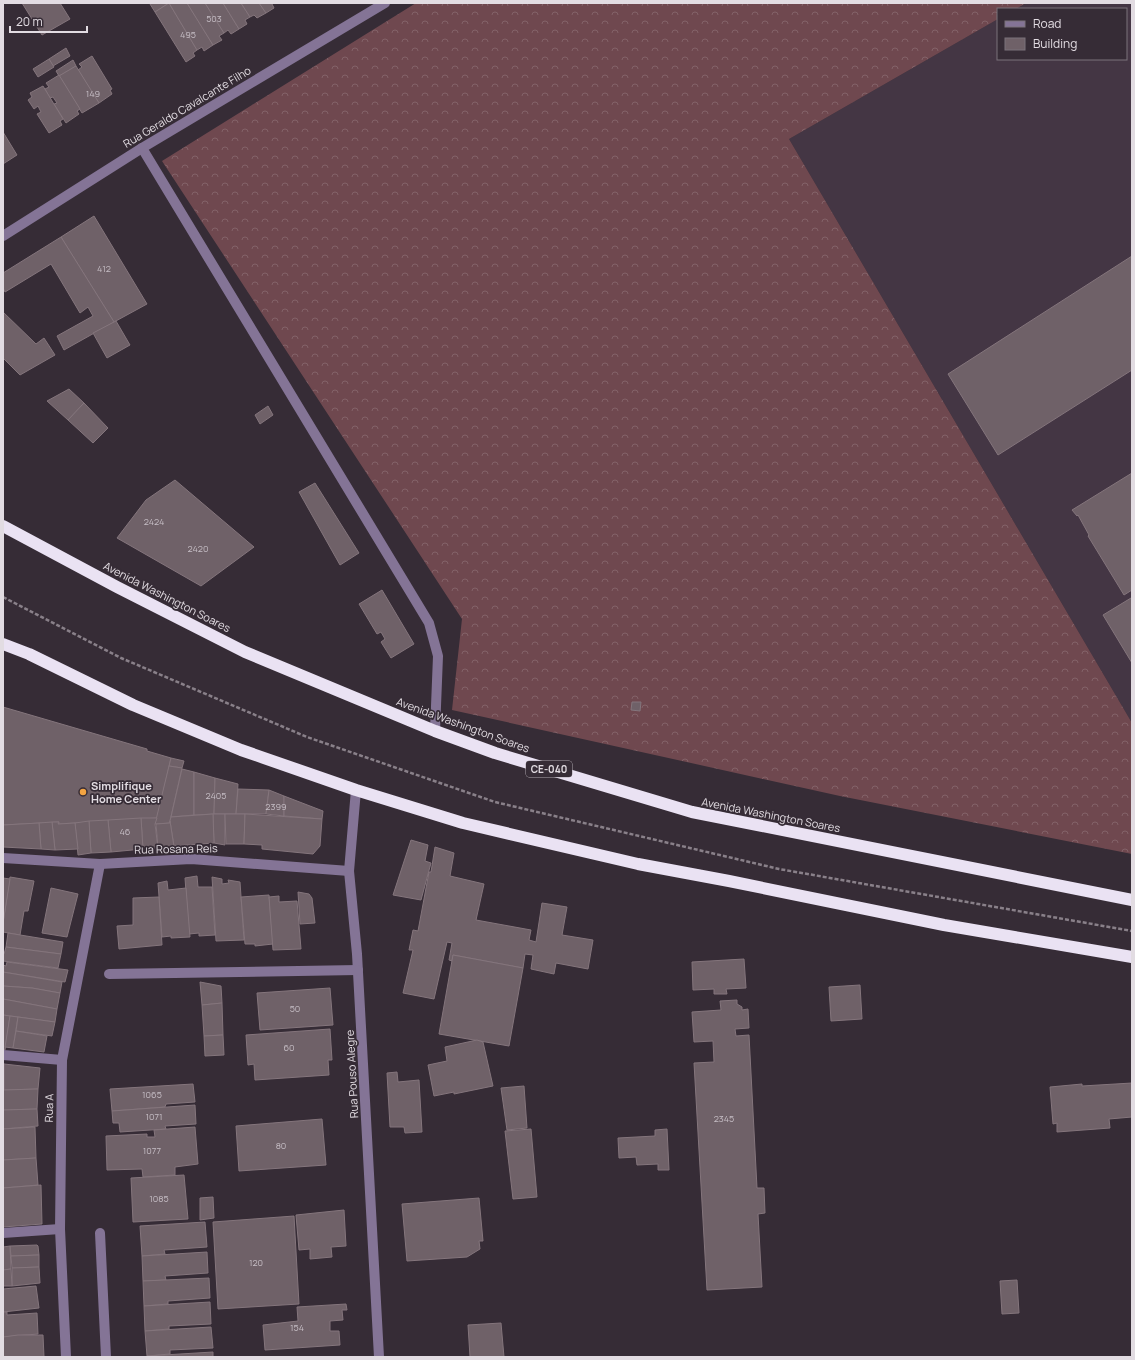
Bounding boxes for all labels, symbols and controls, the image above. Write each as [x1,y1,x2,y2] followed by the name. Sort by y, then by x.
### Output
[10,8,87,34] scale bar
[997,8,1127,60] legend
[206,12,222,25] house number: 503
[16,13,43,30] text: 20 m
[1033,15,1061,32] text: Road
[180,28,196,41] house number: 495
[1033,35,1077,52] text: Building
[120,62,254,151] street label: Rua Geraldo Cavalcante Filho
[86,87,100,100] house number: 149
[97,262,111,275] house number: 412
[144,515,164,528] house number: 2424
[188,542,208,555] house number: 2420
[101,558,234,635] street label: Avenida Washington Soares
[394,693,532,756] street label: Avenida Washington Soares
[526,761,572,777] road number: CE-040
[91,778,162,806] place label: Simplifique Home Center
[78,787,88,797] marker: Simplifique Home Center
[206,789,226,802] house number: 2405
[701,794,842,835] street label: Avenida Washington Soares
[265,800,287,813] house number: 2399
[120,825,131,838] house number: 46
[134,840,218,857] street label: Rua Rosana Reis
[290,1002,300,1015] house number: 50
[342,1029,361,1119] street label: Rua Pouso Alegre
[283,1041,295,1054] house number: 60
[142,1088,162,1101] house number: 1065
[41,1093,56,1122] street label: Rua A
[145,1110,163,1123] house number: 1071
[714,1112,734,1125] house number: 2345
[276,1139,286,1152] house number: 80
[143,1144,162,1157] house number: 1077
[149,1192,169,1205] house number: 1085
[249,1256,263,1269] house number: 120
[290,1321,304,1334] house number: 154

